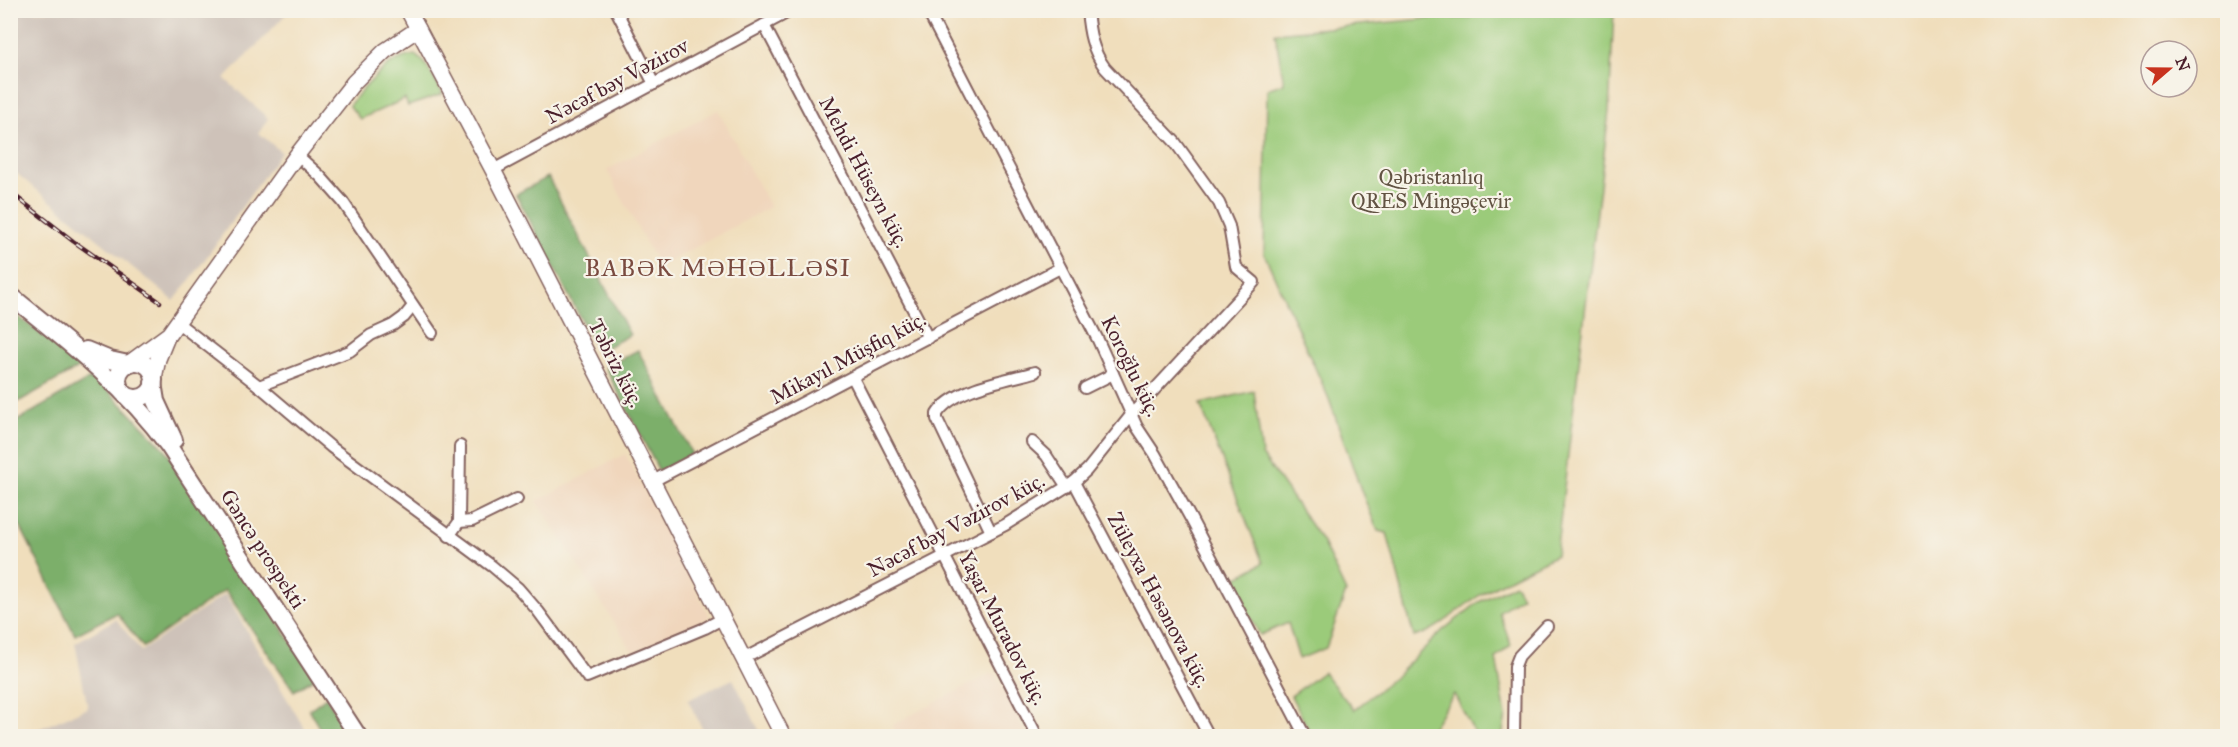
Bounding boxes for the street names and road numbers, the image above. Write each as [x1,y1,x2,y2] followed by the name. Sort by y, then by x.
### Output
[541,32,694,130] street label: Nəcəf bəy Vəzirov
[813,92,915,252] street label: Mehdi Hüseyn küç.
[766,306,930,410] street label: Mikayıl Müşfiq küç.
[1095,311,1167,421] street label: Koroğlu küç.
[583,314,649,412] street label: Təbriz küç.
[863,467,1049,583] street label: Nəcəf bəy Vəzirov küç.
[215,484,311,614] street label: Gəncə prospekti
[1102,508,1216,692] street label: Züleyxa Həsənova küç.
[953,547,1053,709] street label: Yaşar Muradov küç.

